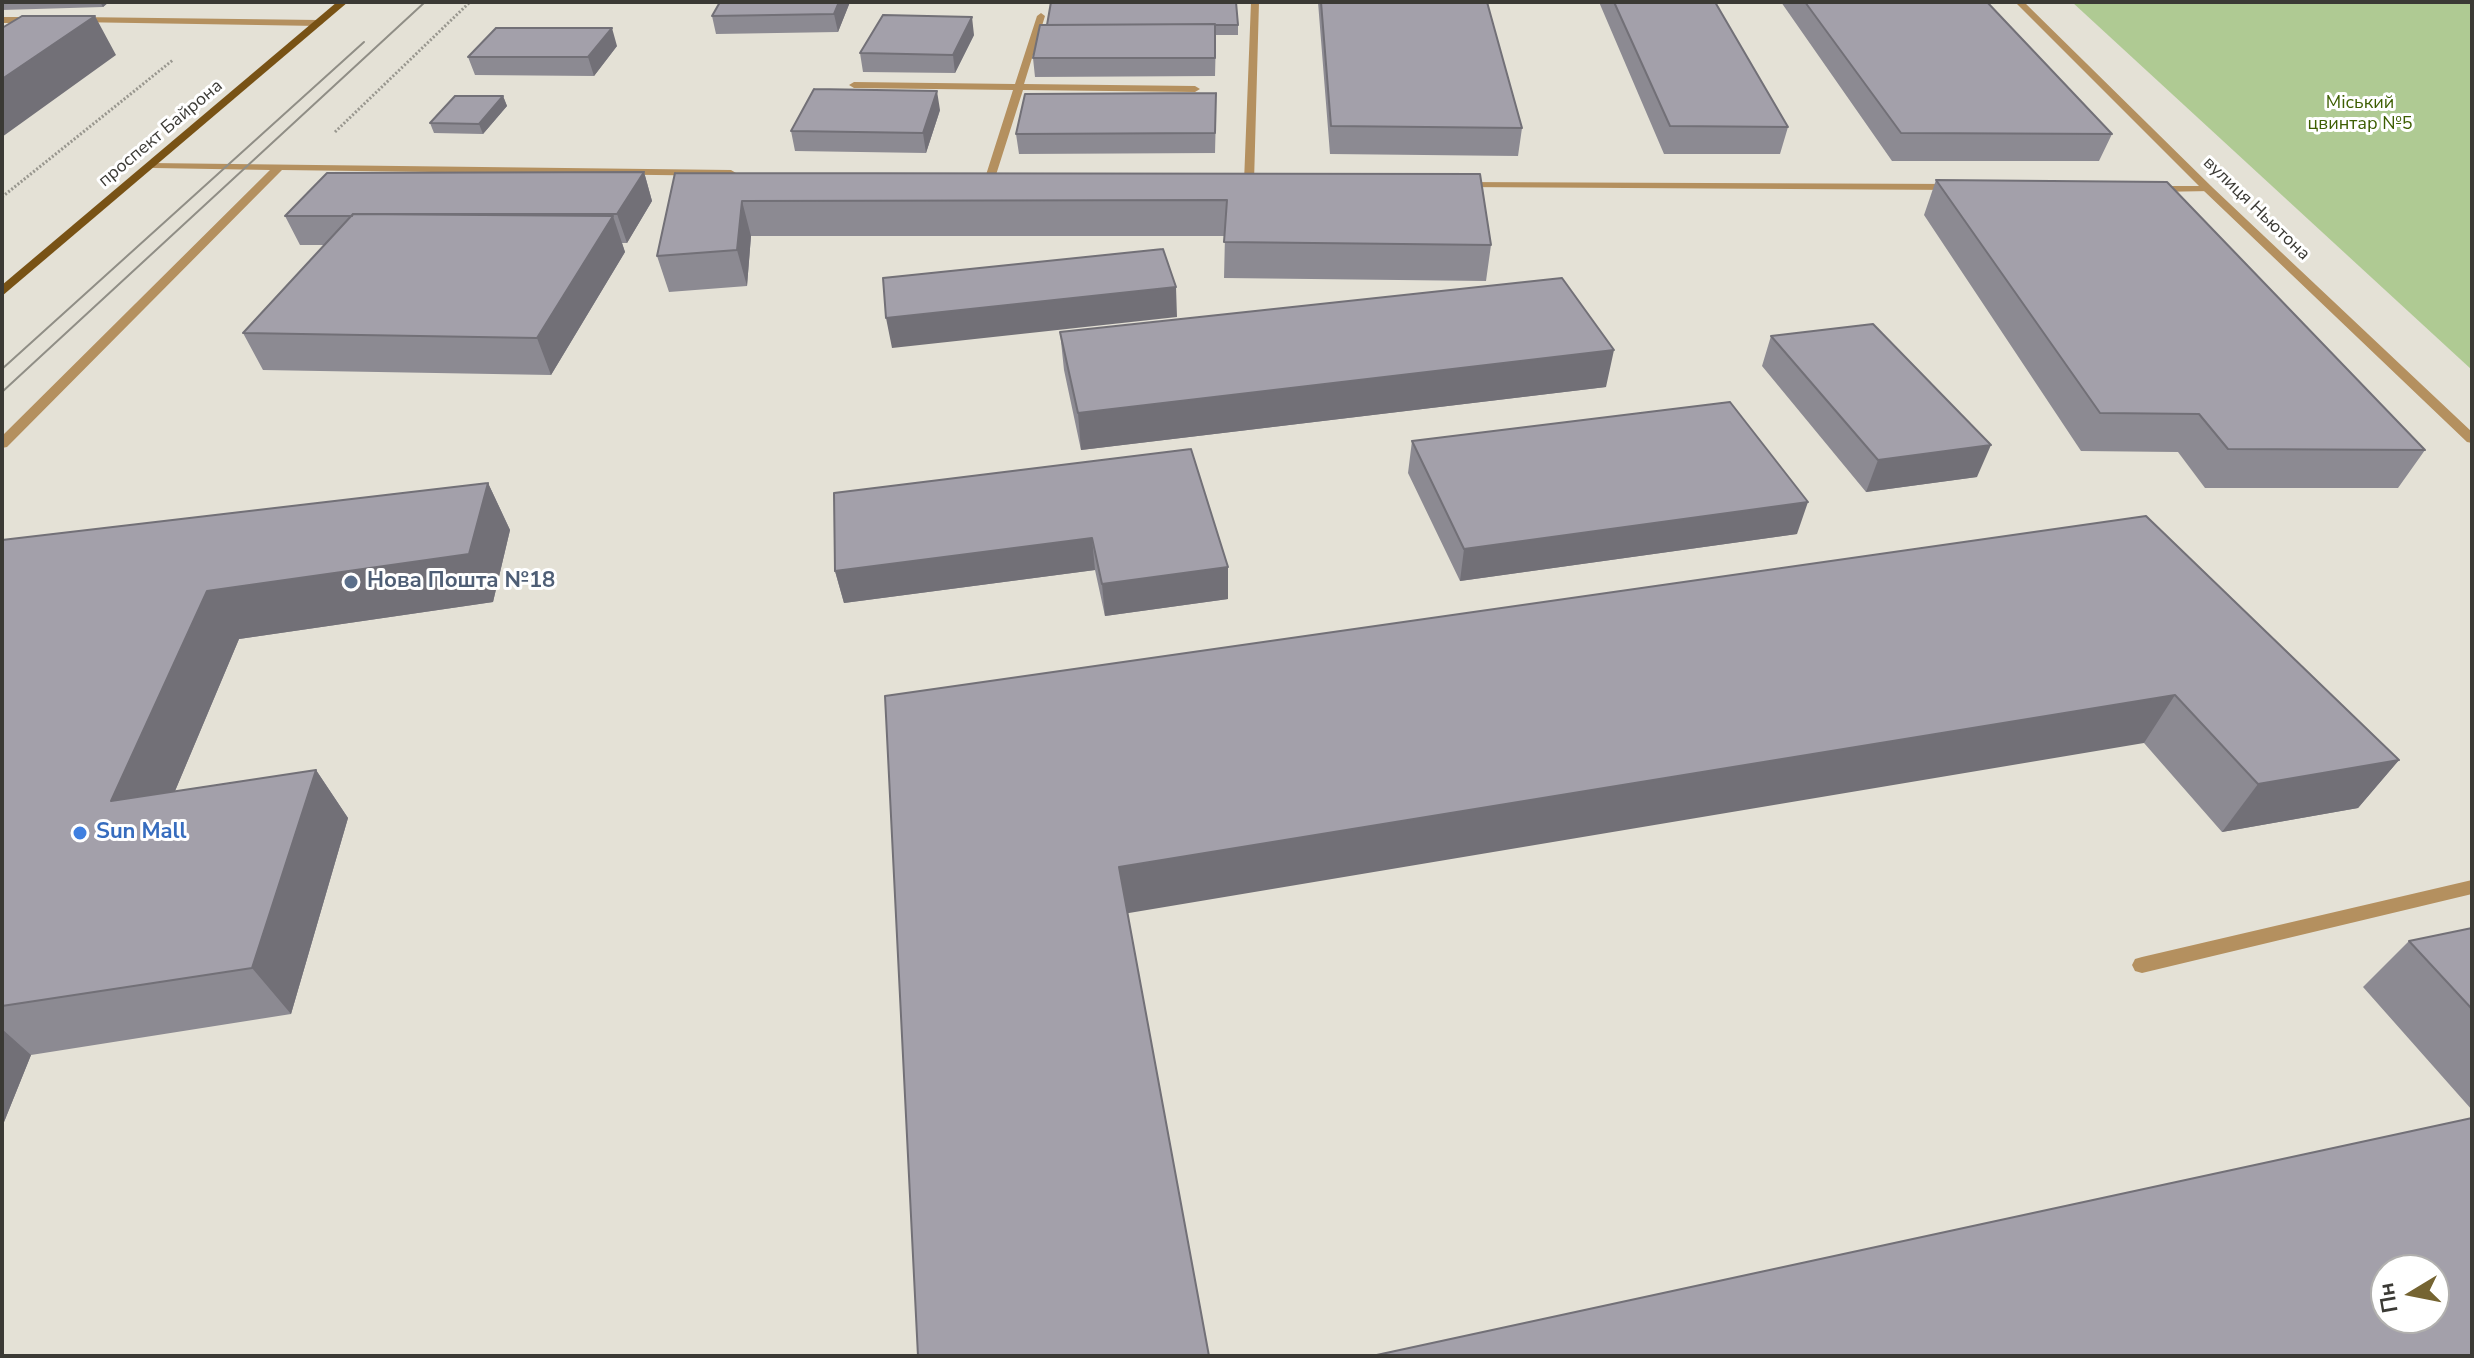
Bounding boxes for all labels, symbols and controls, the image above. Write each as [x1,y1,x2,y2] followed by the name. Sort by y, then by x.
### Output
[95,76,227,192] street label: проспект Байрона
[2308,93,2412,136] park label: Міський цвинтар №5
[2198,153,2314,265] street label: вулиця Ньютона
[367,569,555,595] place label: Нова Пошта №18
[342,573,360,591] marker: Нова Пошта №18
[96,820,187,846] place label: Sun Mall
[71,824,89,842] marker: Sun Mall
[2370,1254,2450,1334] north arrow
[2371,1280,2406,1315] text: Пн

